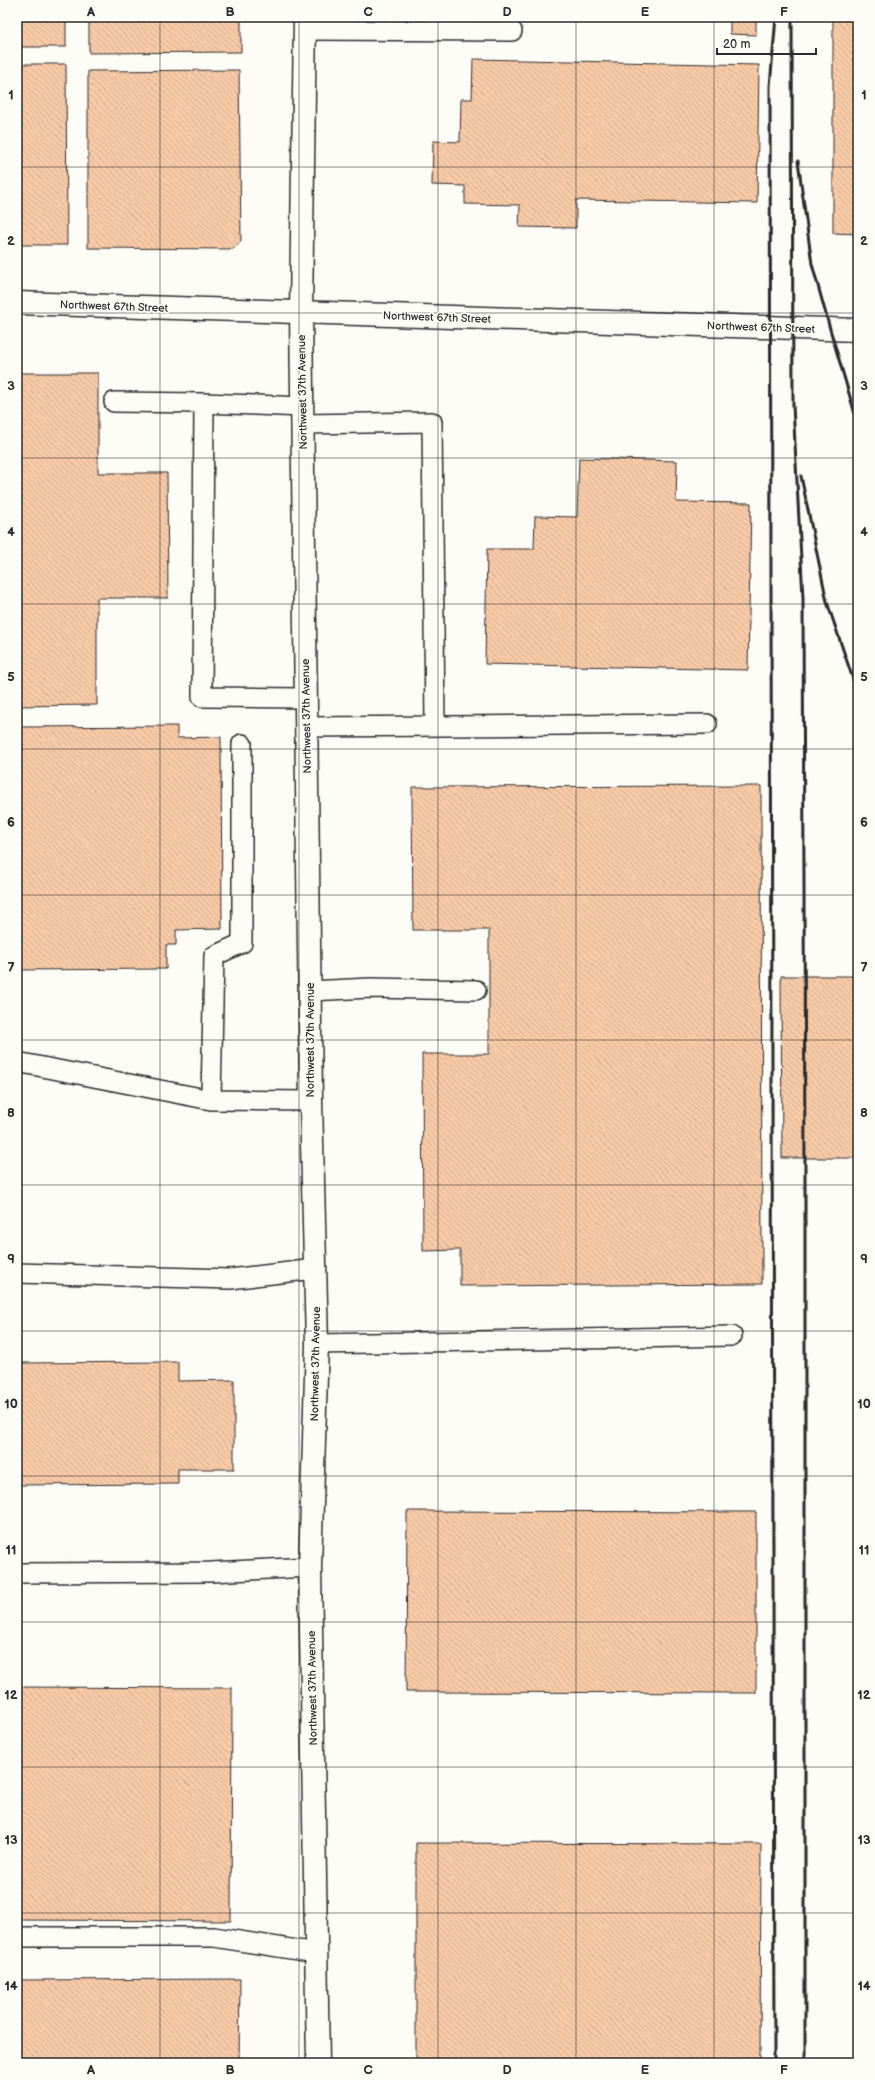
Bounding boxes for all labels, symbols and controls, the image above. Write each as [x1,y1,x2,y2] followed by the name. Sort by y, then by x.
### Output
[86,4,95,20] text: A
[225,4,235,20] text: B
[363,4,373,20] text: C
[502,4,512,20] text: D
[641,4,650,20] text: E
[780,4,788,20] text: F
[717,30,816,56] scale bar
[723,37,750,52] text: 20 m
[8,87,14,103] text: 1
[861,87,867,103] text: 1
[7,233,15,249] text: 2
[860,233,868,249] text: 2
[60,298,169,315] street label: Northwest 67th Street
[383,309,492,326] street label: Northwest 67th Street
[707,319,816,336] street label: Northwest 67th Street
[295,334,310,450] street label: Northwest 37th Avenue
[7,378,15,394] text: 3
[860,378,868,394] text: 3
[7,524,15,540] text: 4
[860,524,868,540] text: 4
[299,658,314,774] street label: Northwest 37th Avenue
[7,669,15,685] text: 5
[860,669,868,685] text: 5
[7,814,15,830] text: 6
[860,814,868,830] text: 6
[7,960,15,976] text: 7
[860,960,868,976] text: 7
[304,982,317,1098] street label: Northwest 37th Avenue
[7,1105,15,1121] text: 8
[860,1105,868,1121] text: 8
[7,1251,15,1267] text: 9
[860,1251,868,1267] text: 9
[308,1306,323,1422] street label: Northwest 37th Avenue
[4,1396,18,1412] text: 10
[857,1396,871,1412] text: 10
[6,1542,16,1558] text: 11
[859,1542,869,1558] text: 11
[305,1630,320,1746] street label: Northwest 37th Avenue
[4,1687,18,1703] text: 12
[857,1687,871,1703] text: 12
[4,1832,18,1848] text: 13
[857,1832,871,1848] text: 13
[4,1978,18,1994] text: 14
[857,1978,871,1994] text: 14
[86,2062,95,2078] text: A
[225,2062,235,2078] text: B
[363,2062,373,2078] text: C
[502,2062,512,2078] text: D
[641,2062,650,2078] text: E
[780,2062,788,2078] text: F

